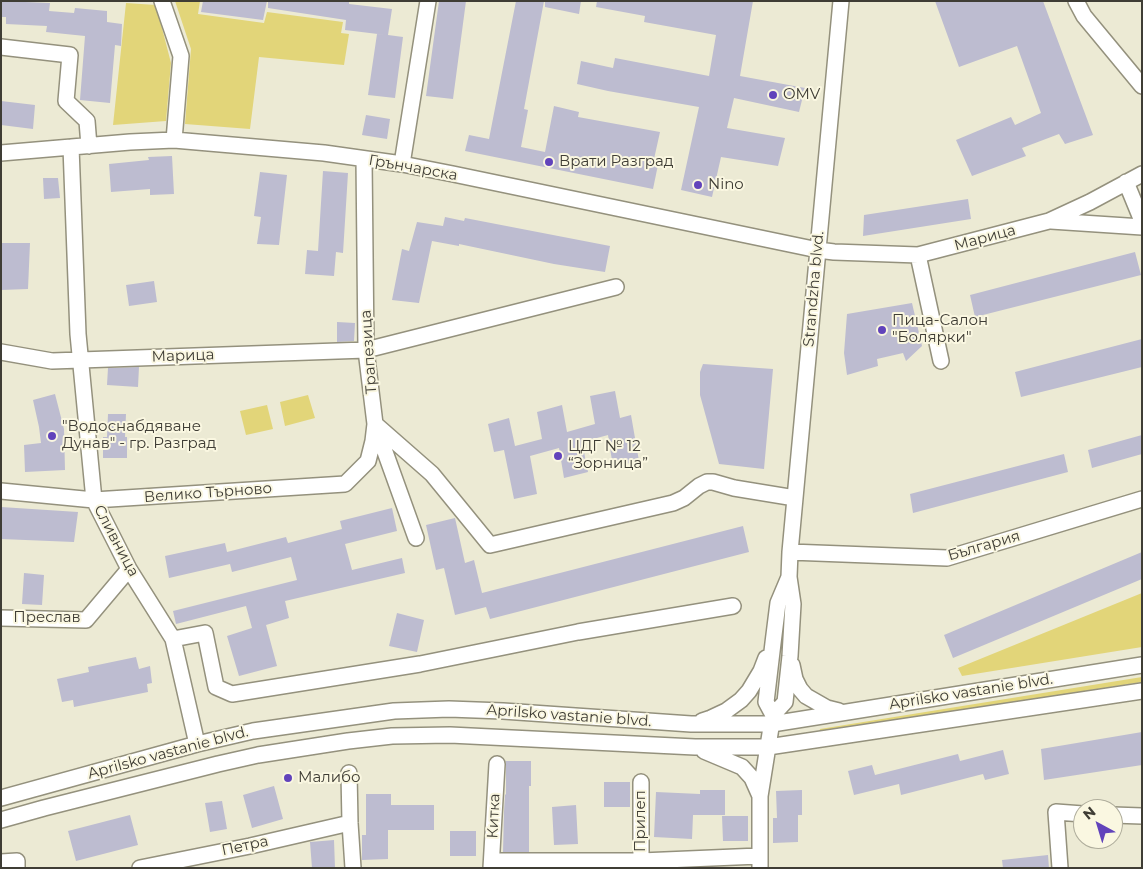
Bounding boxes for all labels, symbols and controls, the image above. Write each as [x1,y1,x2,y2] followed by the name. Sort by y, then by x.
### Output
[783,86,820,104] place label: OMV
[767,89,779,101] marker: OMV
[367,151,459,185] street label: Грънчарска
[559,153,674,171] place label: Врати Разград
[543,156,555,168] marker: Врати Разград
[708,176,744,194] place label: Nino
[692,179,704,191] marker: Nino
[952,221,1018,255] street label: Марица
[800,230,828,348] street label: Strandzha blvd.
[357,309,381,395] street label: Трапезица
[892,312,988,347] place label: Пица-Салон "Болярки"
[876,324,888,336] marker: Пица-Салон "Болярки"
[151,346,215,366] street label: Марица
[62,418,216,453] place label: "Водоснабдяване Дунав" - гр. Разград
[46,430,58,442] marker: "Водоснабдяване Дунав" - гр. Разград
[568,438,648,473] place label: ЦДГ № 12 “Зорница”
[552,450,564,462] marker: ЦДГ № 12 “Зорница”
[143,480,273,506] street label: Велико Търново
[90,502,142,580] street label: Сливница
[946,527,1022,565] street label: България
[13,609,81,627] street label: Преслав
[888,670,1054,714] street label: Aprilsko vastanie blvd.
[486,701,652,731] street label: Aprilsko vastanie blvd.
[86,723,250,783] street label: Aprilsko vastanie blvd.
[298,769,360,787] place label: Малибо
[282,772,294,784] marker: Малибо
[632,790,650,852] street label: Прилеп
[484,793,504,839] street label: Китка
[1073,799,1123,849] north arrow
[1079,803,1099,824] text: N
[220,832,270,860] street label: Петра

